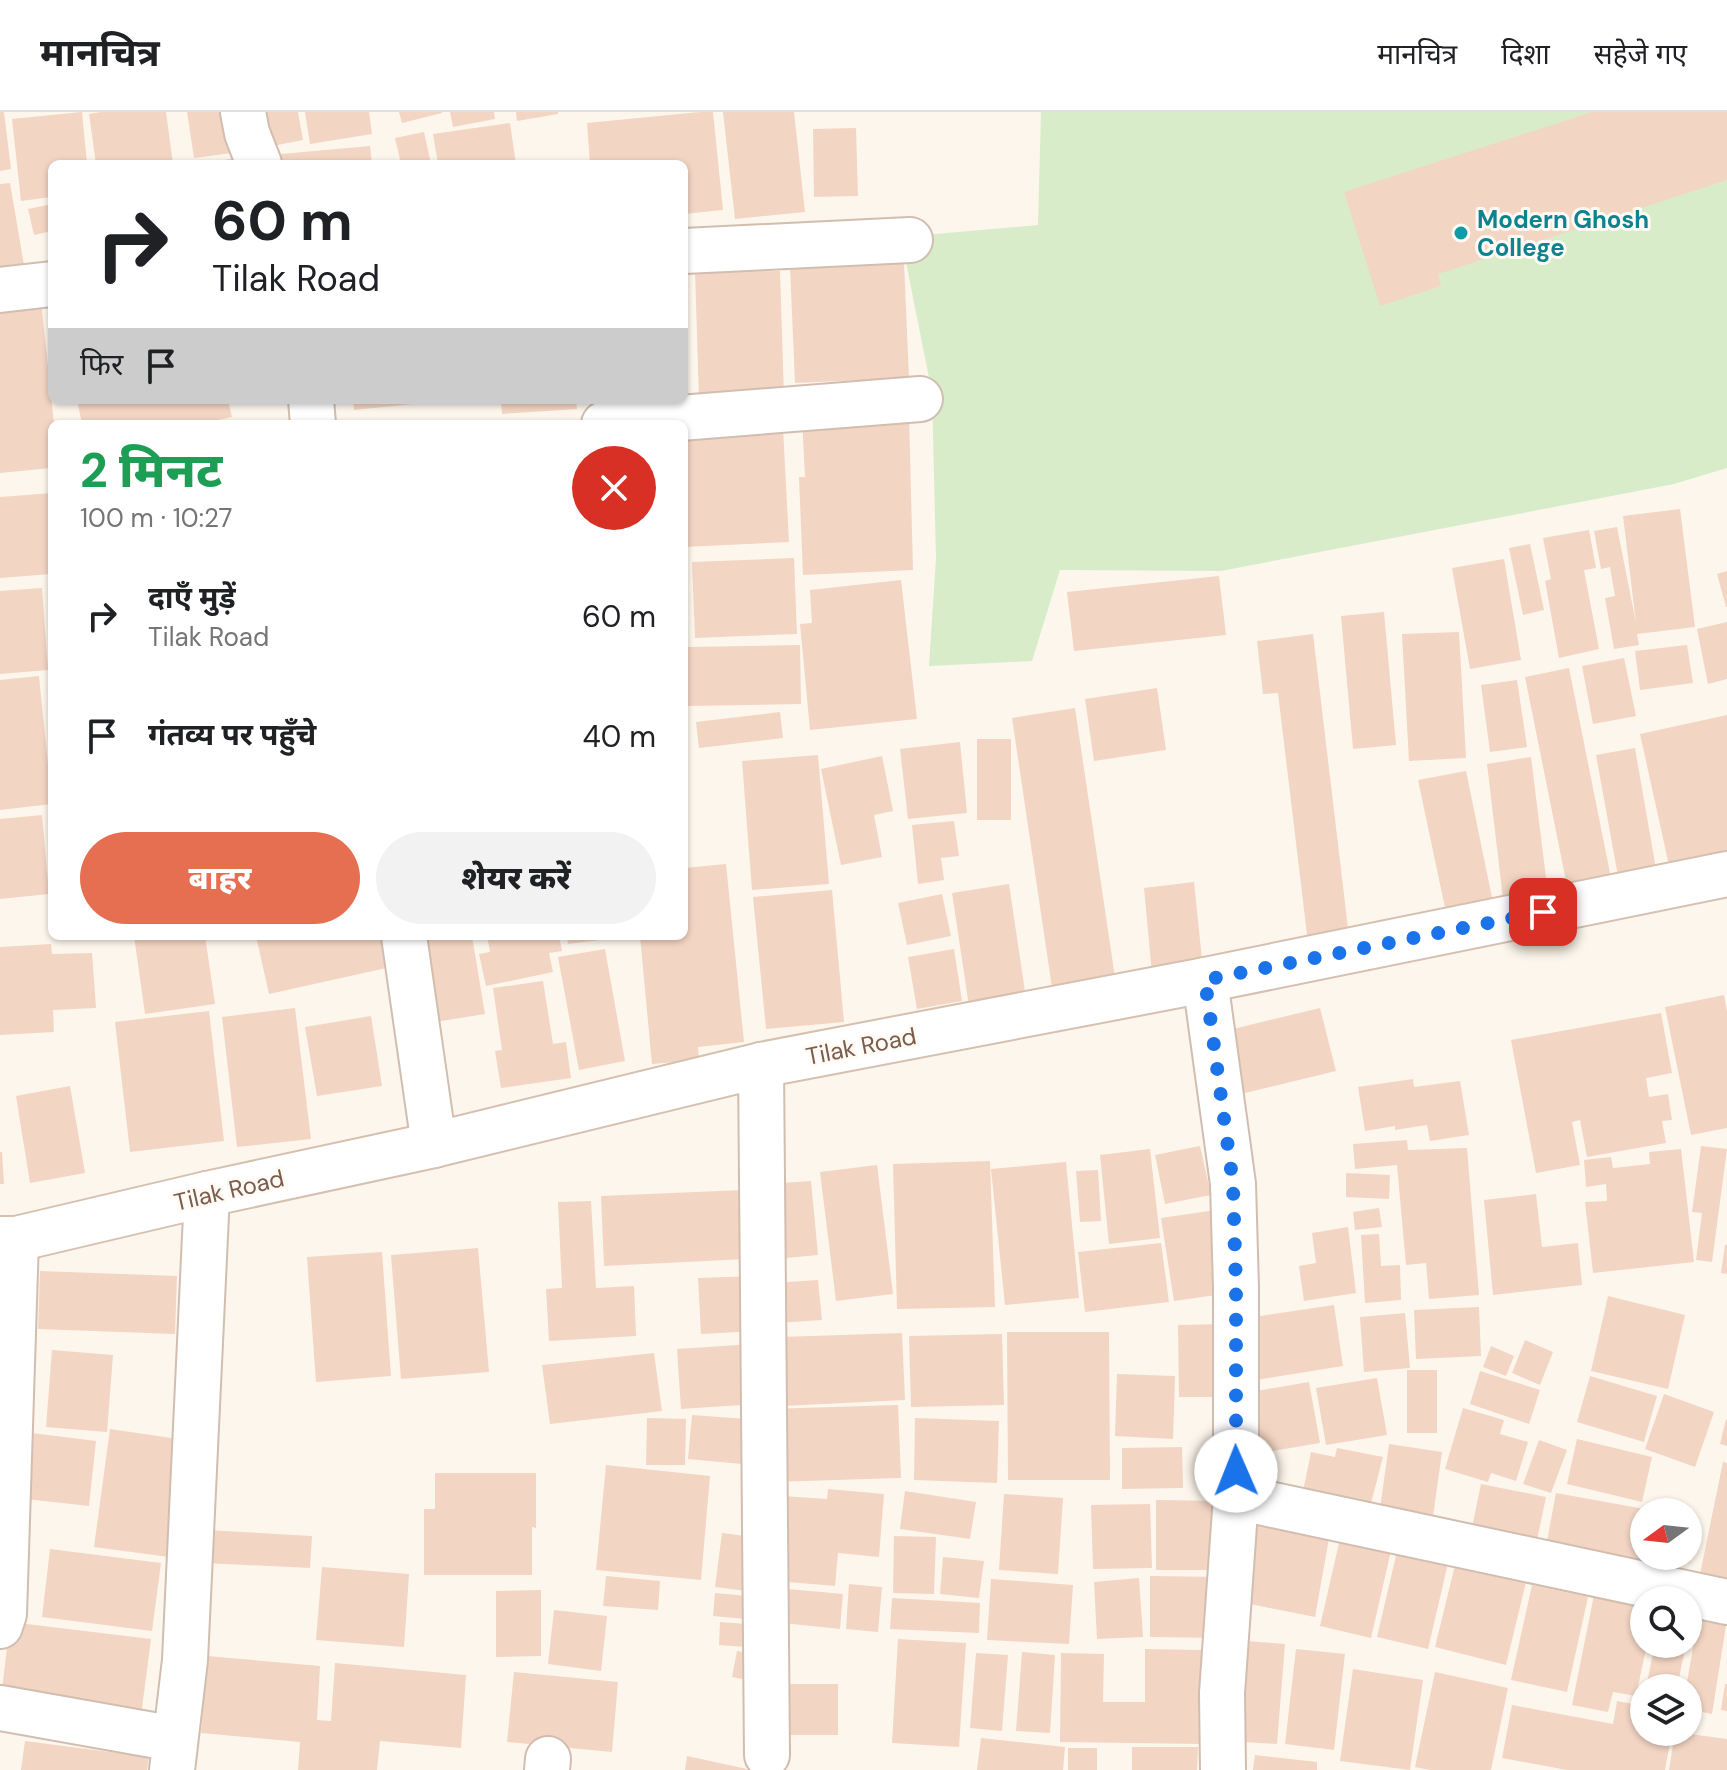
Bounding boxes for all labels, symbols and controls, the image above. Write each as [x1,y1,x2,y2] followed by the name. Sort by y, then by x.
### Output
[40,28,160,78] text: मानचित्र
[1377,36,1457,73] text: मानचित्र
[1501,36,1550,73] text: दिशा
[1594,36,1687,73] text: सहेजे गए
[212,184,353,257] text: 60 m
[80,192,184,296] icon: right
[1477,204,1649,263] place label: Modern Ghosh College
[1452,224,1470,242] marker: Modern Ghosh College
[212,255,380,302] text: Tilak Road
[139,344,183,388] icon: arrive
[80,345,123,384] text: फिर
[80,439,222,502] text: 2 मिनट
[572,446,656,530] button: close
[80,501,232,535] text: 100 m · 10:27
[148,578,236,617] text: दाएँ मुड़ें
[80,594,124,638] icon: right
[582,597,656,636] text: 60 m
[148,620,269,654] text: Tilak Road
[80,714,124,758] icon: arrive
[148,715,316,754] text: गंतव्य पर पहुँचे
[583,717,656,756] text: 40 m
[80,832,360,924] button: बाहर
[376,832,656,924] button: शेयर करें
[1509,878,1577,946] pin
[1521,890,1565,934] icon: arrive
[803,1020,919,1072] street label: Tilak Road
[171,1162,287,1218] street label: Tilak Road
[1194,1429,1278,1513] position arrow
[1630,1498,1702,1570] north arrow
[1630,1498,1702,1746] map controls
[1630,1586,1702,1658] button: search
[1630,1674,1702,1746] button: layers

